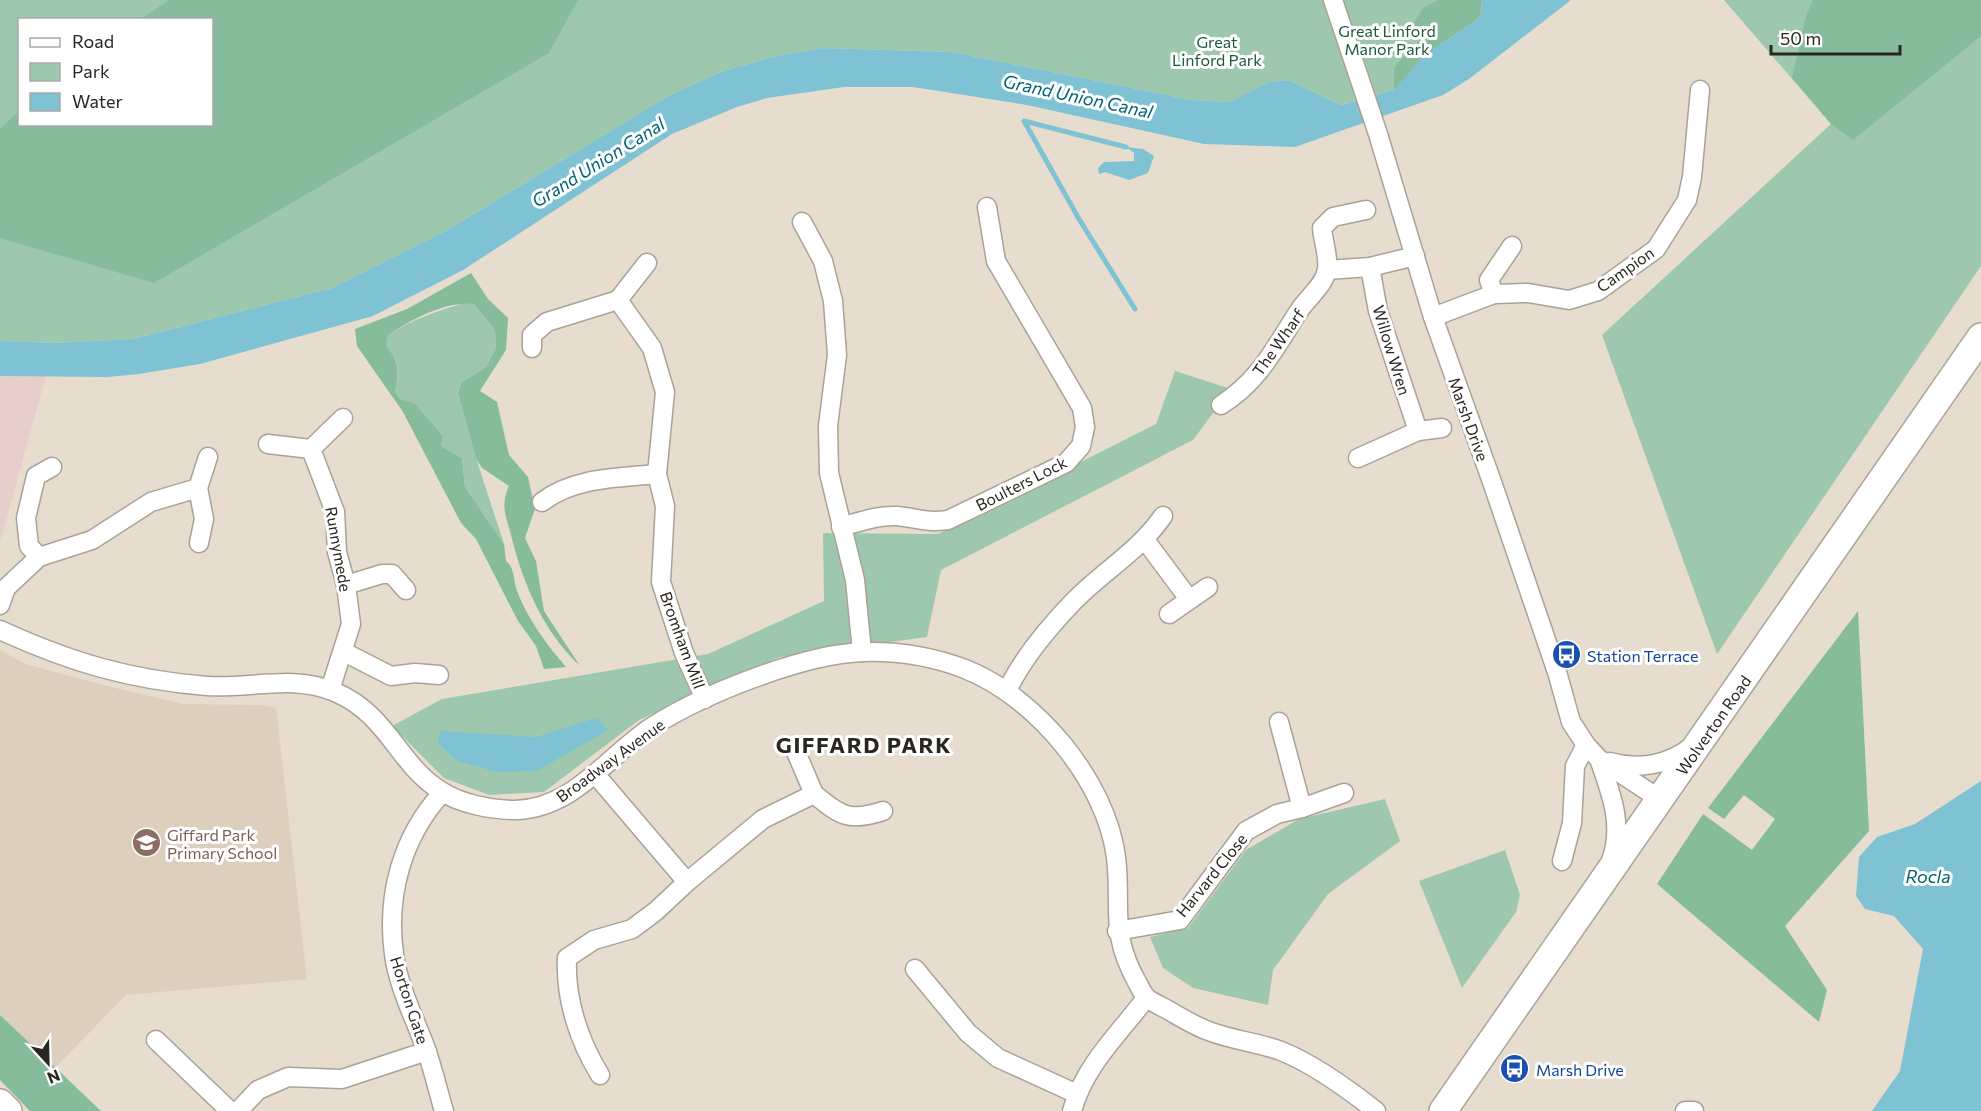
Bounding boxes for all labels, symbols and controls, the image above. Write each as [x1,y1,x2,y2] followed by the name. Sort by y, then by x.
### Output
[18,18,213,126] legend
[1771,18,1900,56] scale bar
[1338,21,1436,58] park label: Great Linford Manor Park
[1780,27,1821,49] text: 50 m
[72,30,114,52] text: Road
[1172,32,1262,69] park label: Great Linford Park
[72,60,110,82] text: Park
[1001,69,1155,123] water label: Grand Union Canal
[72,90,123,112] text: Water
[528,112,669,212] water label: Grand Union Canal
[1593,242,1657,296] street label: Campion
[1369,303,1415,397] street label: Willow Wren
[1248,304,1308,379] street label: The Wharf
[1445,374,1493,464] street label: Marsh Drive
[972,452,1070,514] street label: Boulters Lock
[322,505,356,593] street label: Runnymede
[657,589,709,691] street label: Bromham Mill
[1550,639,1582,671] bus stop icon: Station Terrace
[1587,646,1698,665] place label: Station Terrace
[1672,672,1754,778] street label: Wolverton Road
[552,714,668,806] street label: Broadway Avenue
[776,731,952,758] district label: GIFFARD PARK
[167,825,277,862] place label: Giffard Park Primary School
[130,827,162,859] school or university icon: Giffard Park Primary School
[1172,829,1250,921] street label: Harvard Close
[1905,865,1951,887] water label: Rocla
[387,954,433,1046] street label: Horton Gate
[18,1033,78,1093] north arrow
[1499,1053,1531,1085] bus stop icon: Marsh Drive
[1536,1060,1624,1079] place label: Marsh Drive
[45,1066,63,1088] text: N

